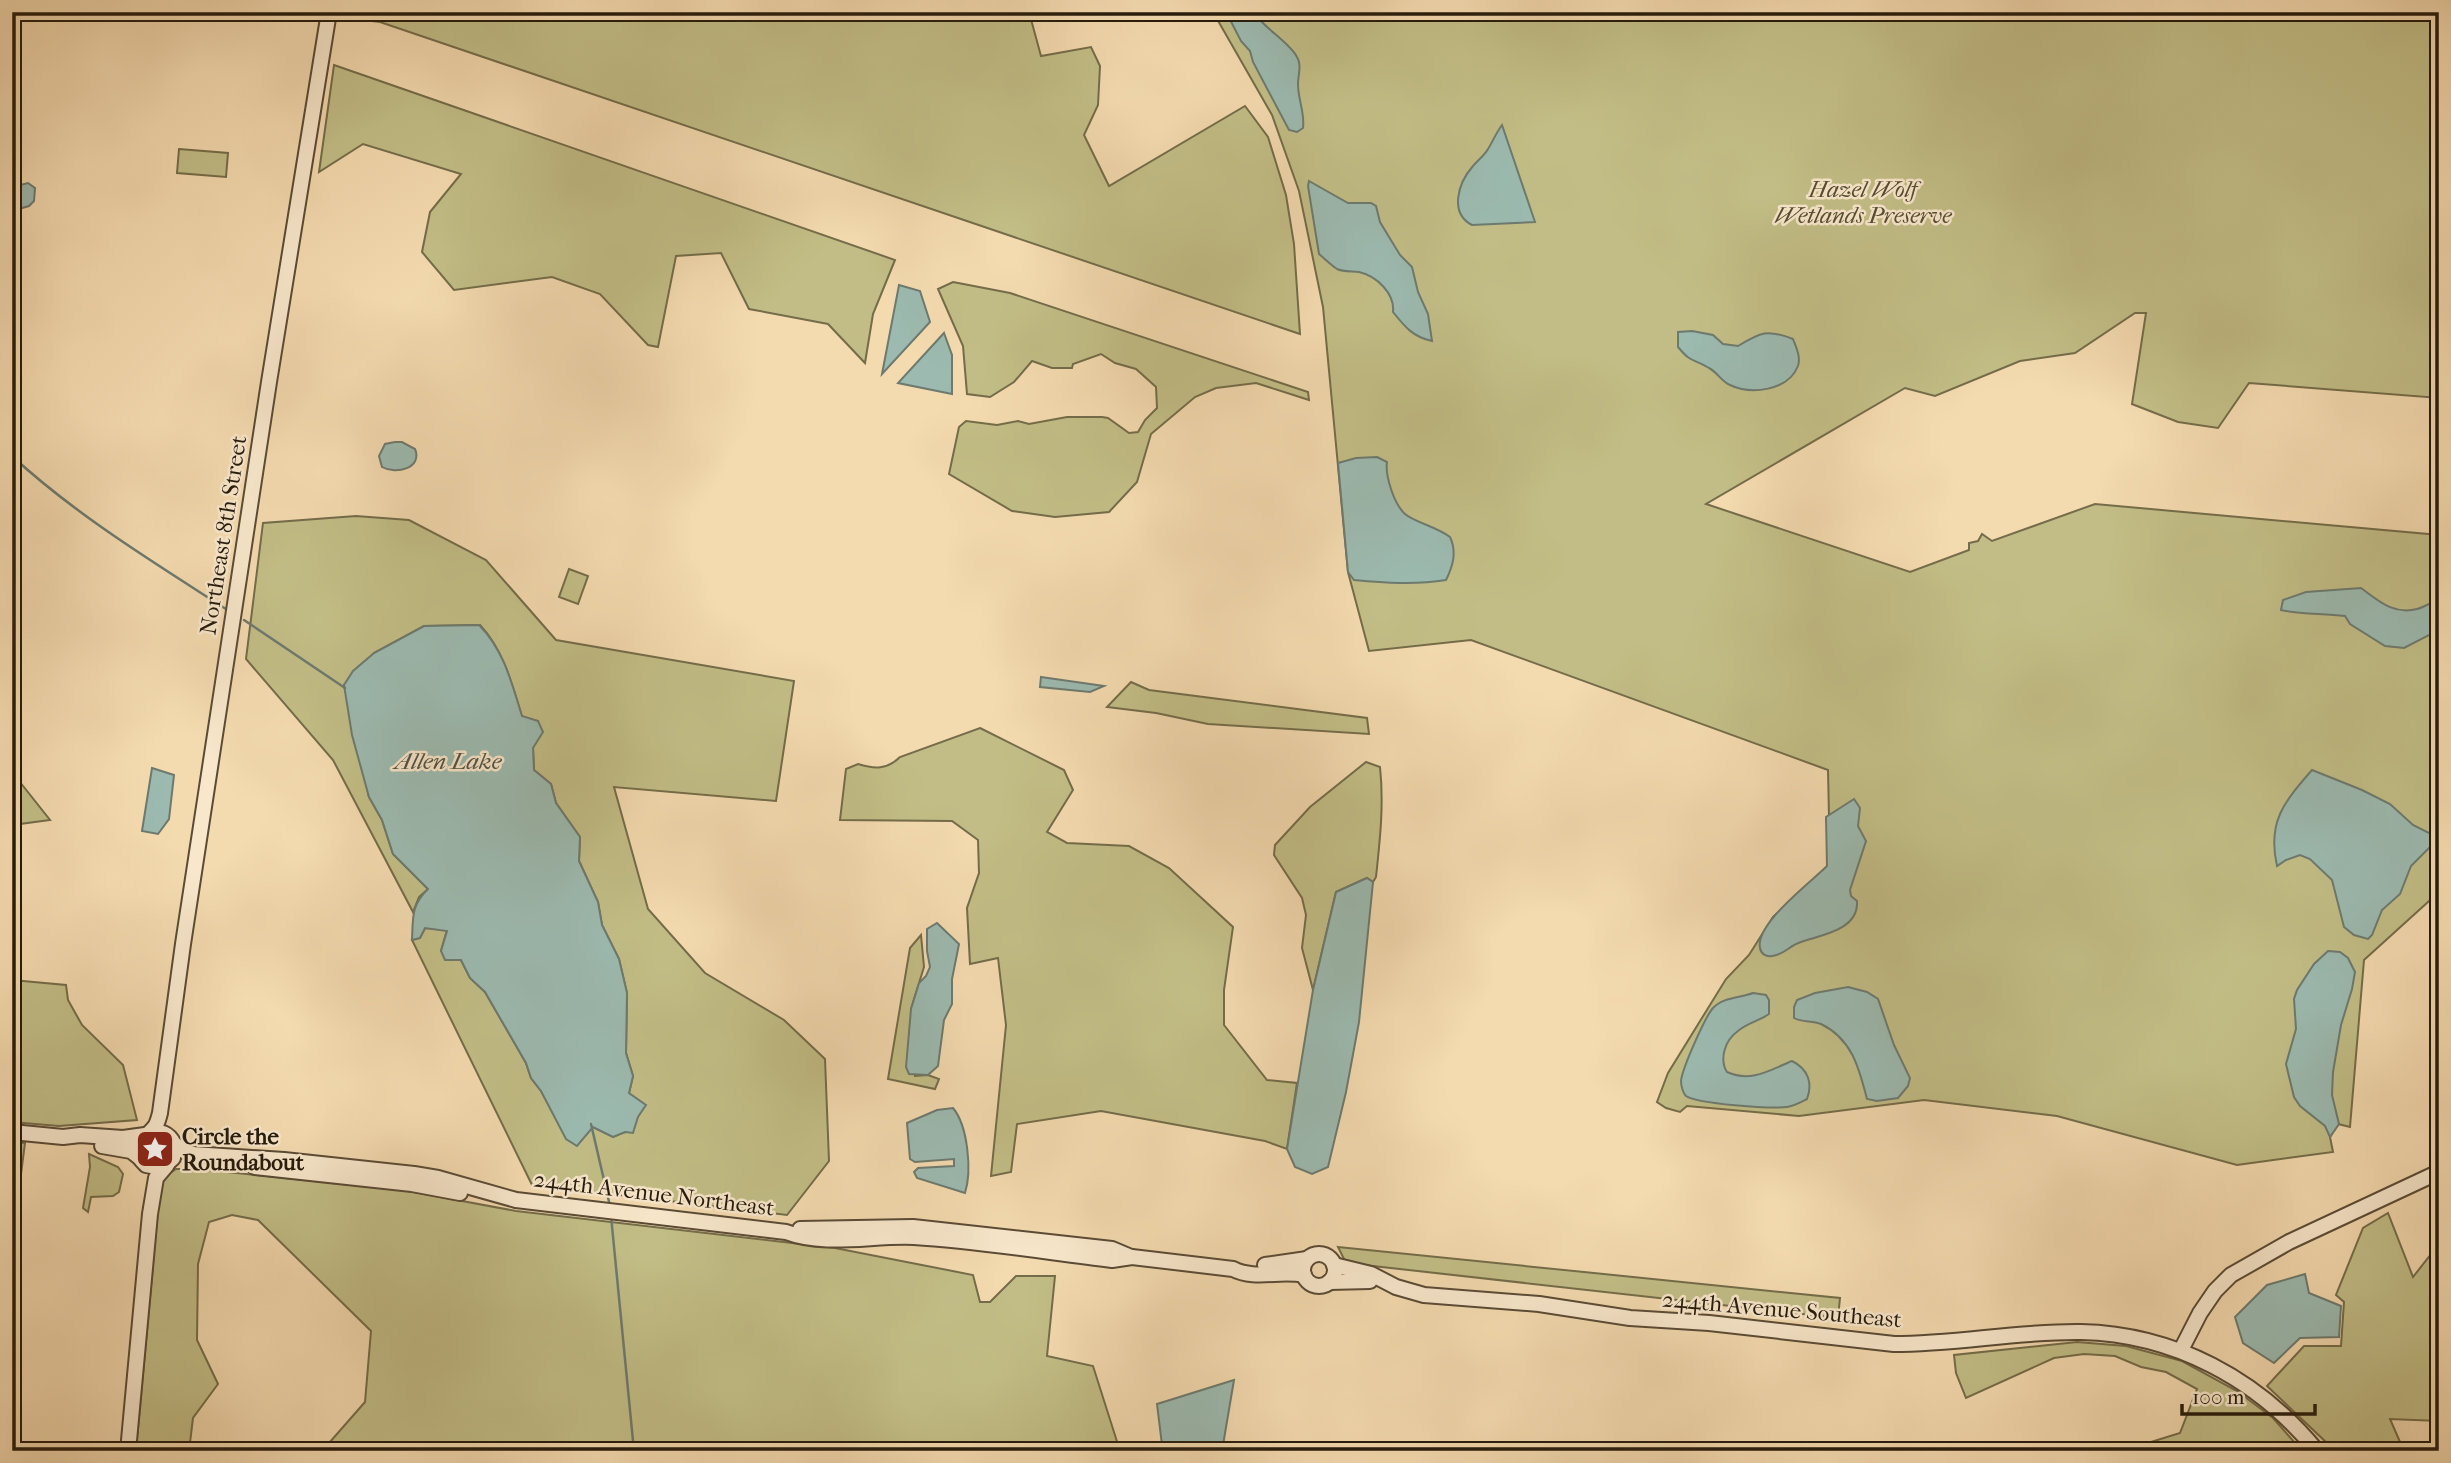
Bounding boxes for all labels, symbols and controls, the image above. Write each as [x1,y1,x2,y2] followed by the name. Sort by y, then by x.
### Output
[1774,176,1952,229] park label: Hazel Wolf Wetlands Preserve
[194,433,253,637] street label: Northeast 8th Street
[392,747,503,775] water label: Allen Lake
[182,1123,305,1176] place label: Circle the Roundabout
[134,1128,176,1170] place icon: Circle the Roundabout
[532,1165,776,1222] street label: 244th Avenue Northeast
[1661,1286,1903,1333] street label: 244th Avenue Southeast
[2182,1372,2314,1416] scale bar
[2192,1385,2245,1409] text: 100 m

